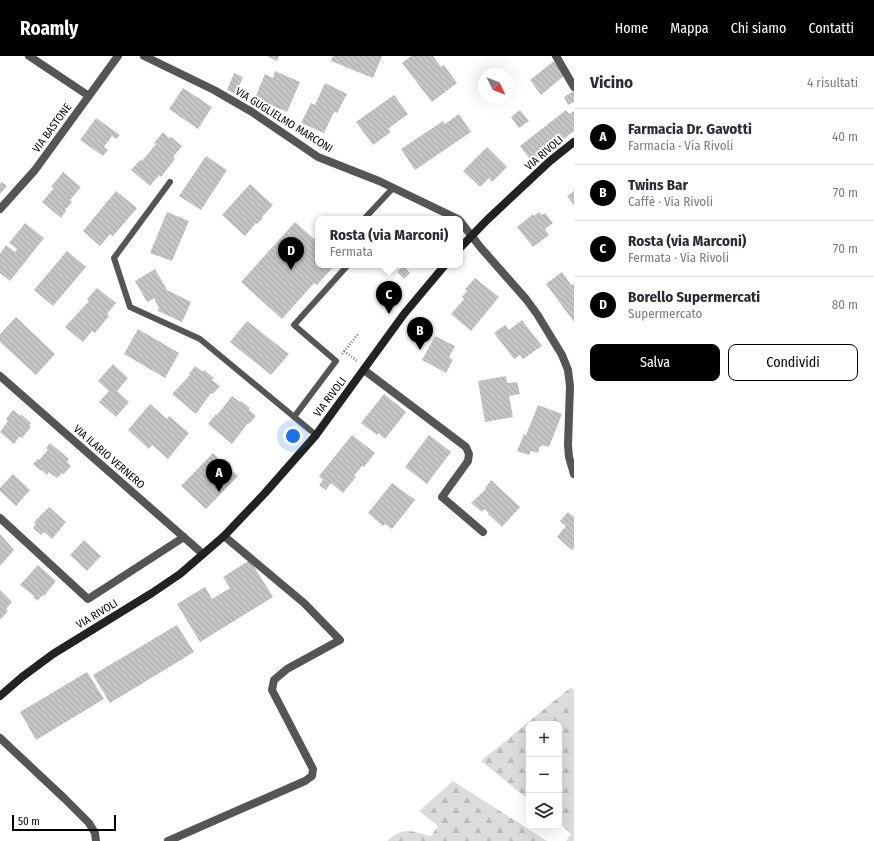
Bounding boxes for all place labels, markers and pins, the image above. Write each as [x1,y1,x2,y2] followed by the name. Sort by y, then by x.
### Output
[278,237,304,270] pin: D
[376,281,402,314] pin: C
[407,317,433,350] pin: B
[206,459,232,492] pin: A

